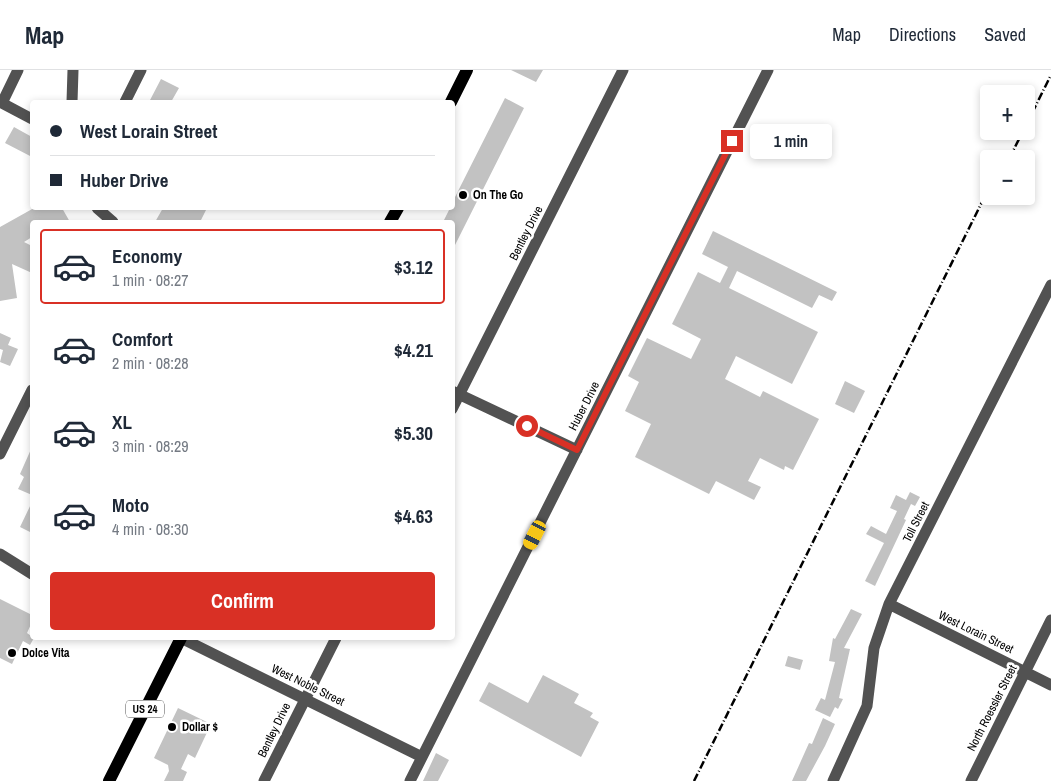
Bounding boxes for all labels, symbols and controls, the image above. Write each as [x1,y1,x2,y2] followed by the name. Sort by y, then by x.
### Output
[25,19,64,51] text: Map
[832,22,861,47] text: Map
[889,22,956,47] text: Directions
[984,22,1026,47] text: Saved
[980,85,1035,205] map controls
[980,85,1035,140] button: +
[80,118,217,144] text: West Lorain Street
[750,124,832,158] callout: 1 min
[721,130,743,152] route end
[774,130,808,152] text: 1 min
[980,150,1035,205] button: −
[80,167,168,193] text: Huber Drive
[473,187,523,203] place label: On The Go
[457,189,469,201] marker: On The Go
[505,203,547,263] street label: Bentley Drive
[112,243,182,269] text: Economy
[52,244,97,289] icon: car
[394,254,433,280] text: $3.12
[112,269,189,291] text: 1 min · 08:27
[112,326,173,352] text: Comfort
[52,327,97,372] icon: car
[394,337,433,363] text: $4.21
[112,352,189,374] text: 2 min · 08:28
[565,379,603,433] street label: Huber Drive
[112,409,132,435] text: XL
[52,410,97,455] icon: car
[516,415,538,437] route start
[394,420,433,446] text: $5.30
[112,435,189,457] text: 3 min · 08:29
[112,492,149,518] text: Moto
[52,493,97,538] icon: car
[899,499,933,545] street label: Toll Street
[394,503,433,529] text: $4.63
[112,518,189,540] text: 4 min · 08:30
[521,518,548,552] car
[50,572,435,630] button: Confirm
[936,607,1017,657] street label: West Lorain Street
[22,645,70,661] place label: Dolce Vita
[6,647,18,659] marker: Dolce Vita
[269,660,348,710] street label: West Noble Street
[963,662,1021,754] street label: North Roessler Street
[126,700,164,718] road number: US 24
[254,700,294,760] street label: Bentley Drive
[182,719,219,735] place label: Dollar $
[166,721,178,733] marker: Dollar $

